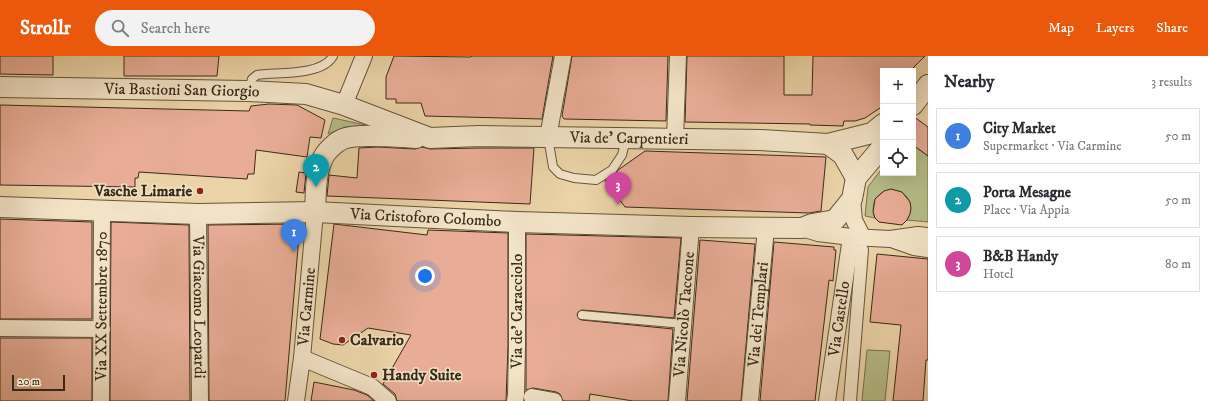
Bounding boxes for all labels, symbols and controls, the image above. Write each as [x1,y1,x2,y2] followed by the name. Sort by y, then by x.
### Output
[95,10,375,46] search box
[20,17,71,40] text: Strollr
[109,17,131,39] icon: search
[141,19,210,38] text: Search here
[1048,19,1074,37] text: Map
[1096,19,1134,37] text: Layers
[1156,19,1188,37] text: Share
[880,68,916,176] map controls
[880,68,916,104] button: +
[944,71,994,93] text: Nearby
[1151,74,1192,90] text: 3 results
[103,79,260,102] street label: Via Bastioni San Giorgio
[880,104,916,140] button: −
[983,119,1056,138] text: City Market
[569,127,689,149] street label: Via de' Carpentieri
[956,128,960,144] text: 1
[1165,128,1191,144] text: 50 m
[983,138,1122,154] text: Supermarket · Via Carmine
[880,140,916,176] button: locate
[303,154,329,187] pin: 2
[605,172,631,205] pin: 3
[93,181,192,201] place label: Vasche Limarie
[983,183,1071,202] text: Porta Mesagne
[195,186,205,196] marker: Vasche Limarie
[955,192,961,208] text: 2
[1165,192,1191,208] text: 50 m
[983,202,1070,218] text: Place · Via Appia
[349,204,502,231] street label: Via Cristoforo Colombo
[281,219,307,252] pin: 1
[91,231,112,382] street label: Via XX Settembre 1870
[188,234,210,379] street label: Via Giacomo Leopardi
[983,247,1058,266] text: B&B Handy
[669,250,699,379] street label: Via Nicolò Taccone
[507,253,527,370] street label: Via de' Caracciolo
[956,256,960,272] text: 3
[1165,256,1191,272] text: 80 m
[743,261,773,369] street label: Via dei Templari
[293,266,320,348] street label: Via Carmine
[415,266,435,286] your location
[983,266,1014,282] text: Hotel
[823,279,854,359] street label: Via Castello
[350,330,404,350] place label: Calvario
[337,335,347,345] marker: Calvario
[382,365,462,385] place label: Handy Suite
[369,370,379,380] marker: Handy Suite
[12,373,65,392] scale bar
[18,375,40,389] text: 20 m

